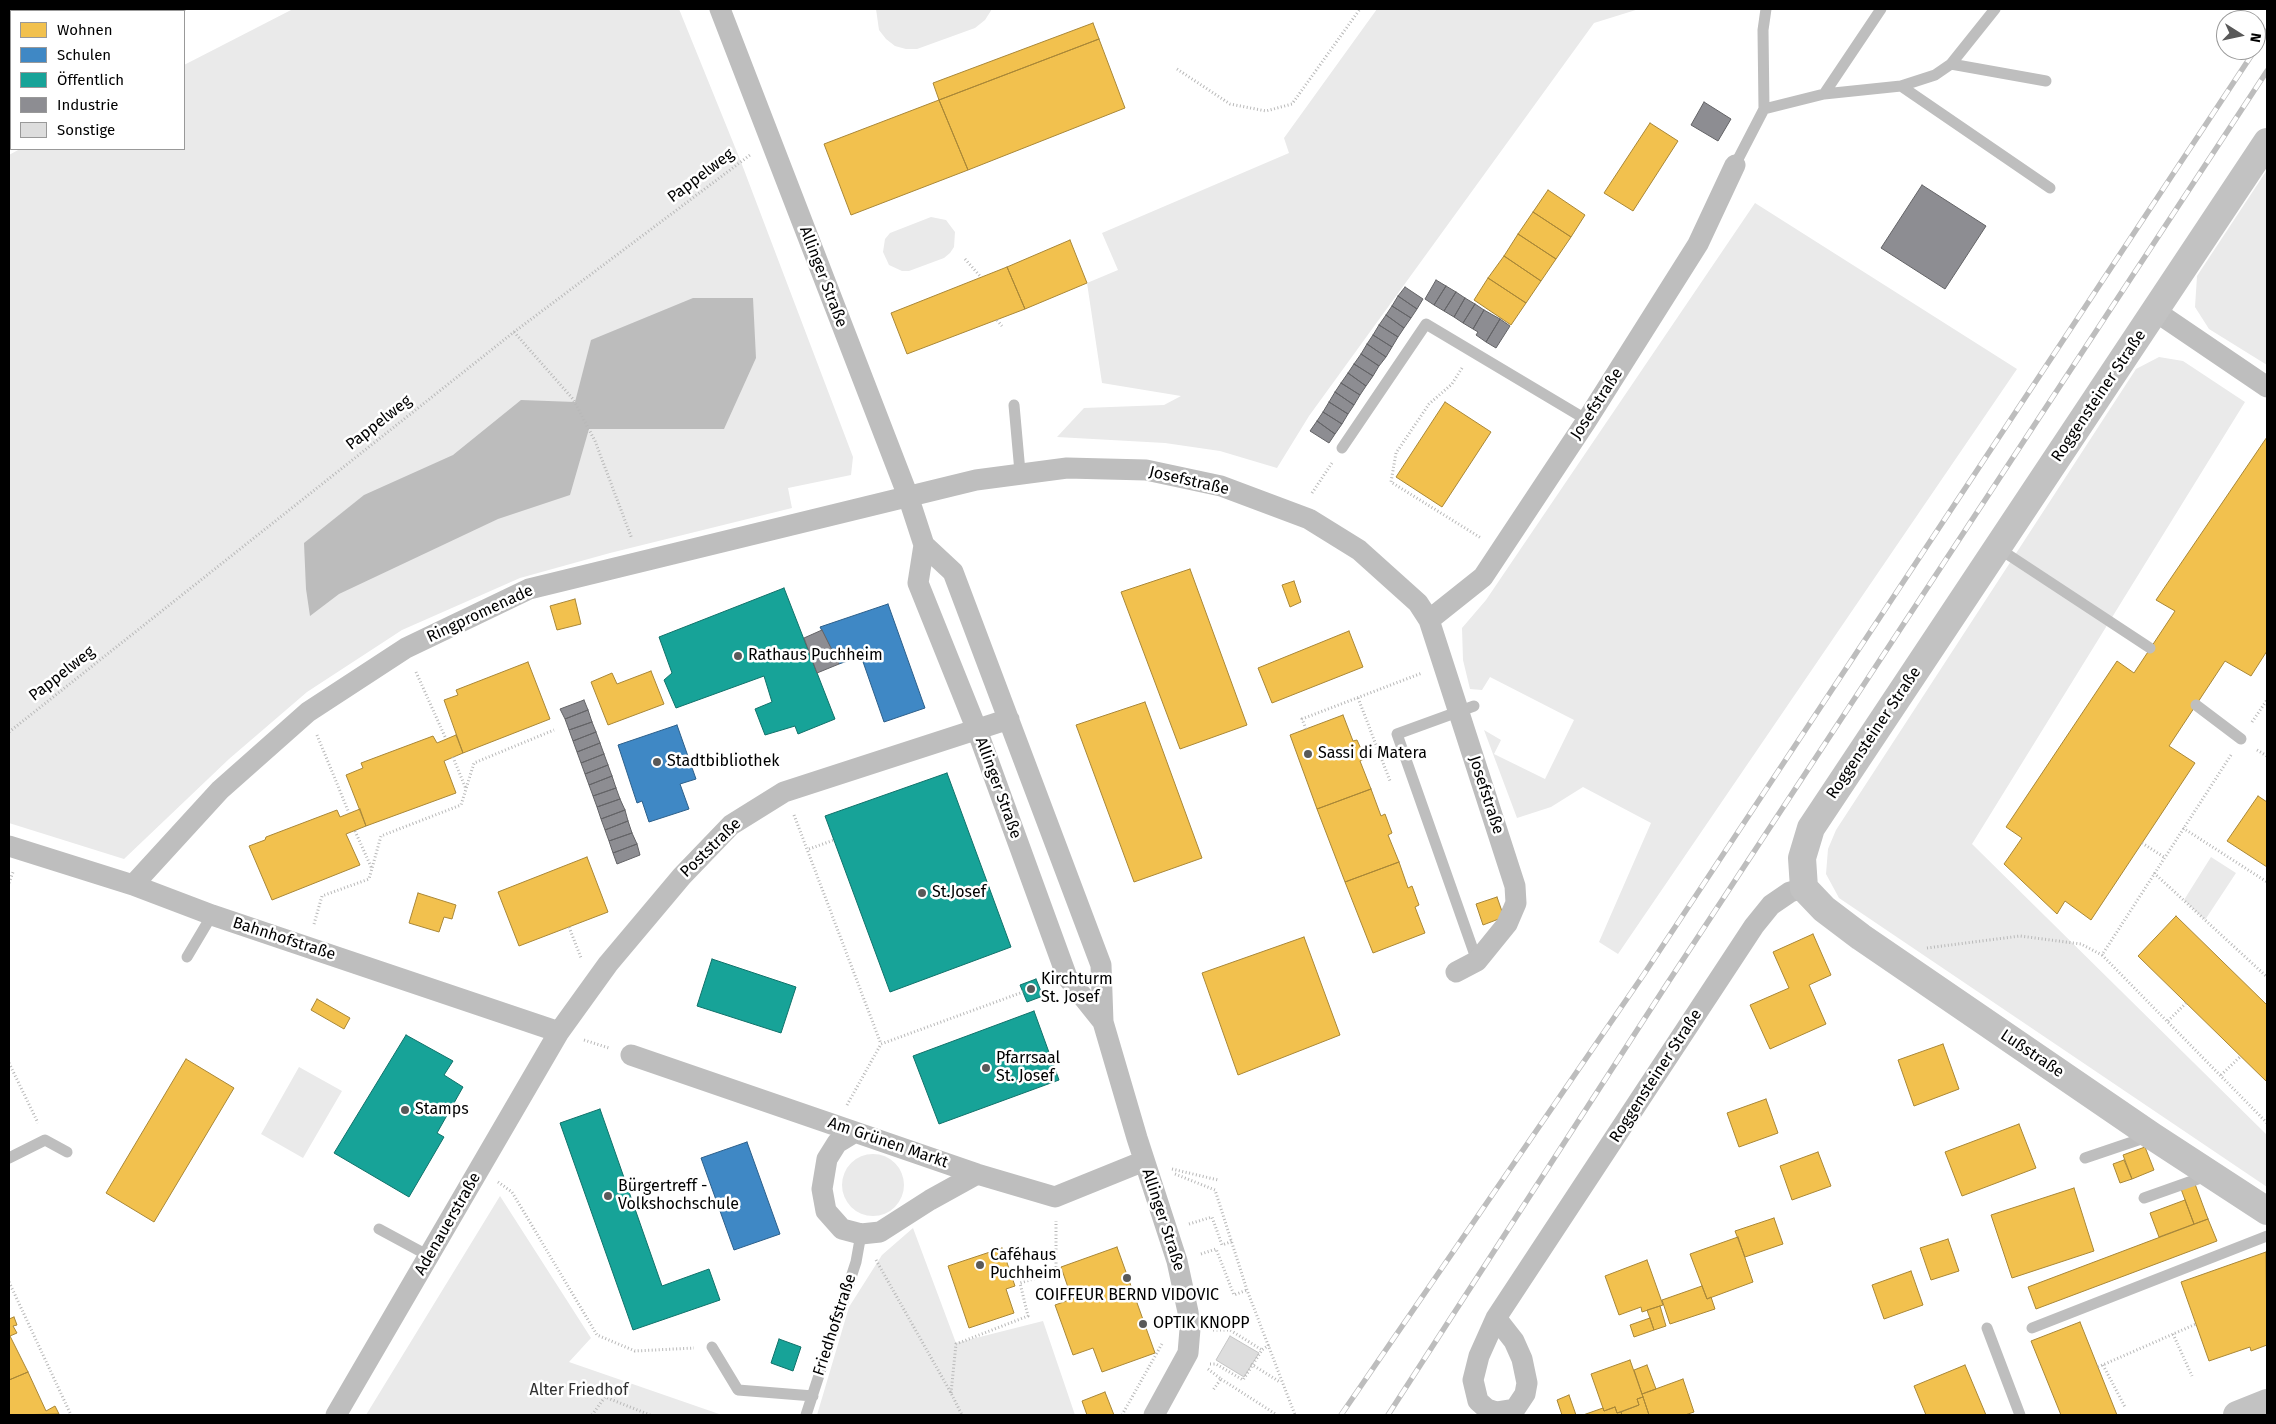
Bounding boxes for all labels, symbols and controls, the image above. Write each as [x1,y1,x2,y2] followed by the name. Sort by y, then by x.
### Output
[10,10,185,150] legend
[2216,10,2266,60] north arrow
[57,21,113,39] text: Wohnen
[2246,31,2264,44] text: N
[57,46,111,64] text: Schulen
[57,71,124,89] text: Öffentlich
[57,96,119,114] text: Industrie
[57,121,115,139] text: Sonstige
[664,145,738,207] street label: Pappelweg
[795,224,851,330] street label: Allinger Straße
[2048,326,2150,466] street label: Roggensteiner Straße
[1567,365,1627,443] street label: Josefstraße
[342,391,416,455] street label: Pappelweg
[1147,462,1231,500] street label: Josefstraße
[424,581,536,647] street label: Ringpromenade
[25,642,99,706] street label: Pappelweg
[748,646,883,666] place label: Rathaus Puchheim
[732,650,744,662] marker: Rathaus Puchheim
[1823,663,1925,803] street label: Roggensteiner Straße
[971,735,1025,841] street label: Allinger Straße
[1318,744,1427,764] place label: Sassi di Matera
[1302,748,1314,760] marker: Sassi di Matera
[667,752,780,772] place label: Stadtbibliothek
[1464,753,1508,837] street label: Josefstraße
[651,756,663,768] marker: Stadtbibliothek
[677,814,745,882] street label: Poststraße
[932,883,986,903] place label: St.Josef
[916,887,928,899] marker: St.Josef
[230,913,338,965] street label: Bahnhofstraße
[1041,970,1113,1008] place label: Kirchturm St. Josef
[1025,983,1037,995] marker: Kirchturm St. Josef
[1606,1006,1706,1146] street label: Roggensteiner Straße
[1997,1026,2067,1082] street label: Lußstraße
[996,1049,1060,1087] place label: Pfarrsaal St. Josef
[980,1062,992,1074] marker: Pfarrsaal St. Josef
[415,1100,469,1120] place label: Stamps
[399,1104,411,1116] marker: Stamps
[825,1113,951,1173] street label: Am Grünen Markt
[1137,1166,1189,1274] street label: Allinger Straße
[411,1169,485,1279] street label: Adenauerstraße
[618,1177,739,1215] place label: Bürgertreff - Volkshochschule
[602,1190,614,1202] marker: Bürgertreff - Volkshochschule
[990,1246,1062,1284] place label: Caféhaus Puchheim
[974,1259,986,1271] marker: Caféhaus Puchheim
[809,1272,861,1378] street label: Friedhofstraße
[1121,1272,1133,1284] marker: COIFFEUR BERND VIDOVIC
[1035,1286,1219,1306] place label: COIFFEUR BERND VIDOVIC
[1153,1314,1250,1334] place label: OPTIK KNOPP
[1137,1318,1149,1330] marker: OPTIK KNOPP
[530,1381,628,1401] park label: Alter Friedhof

